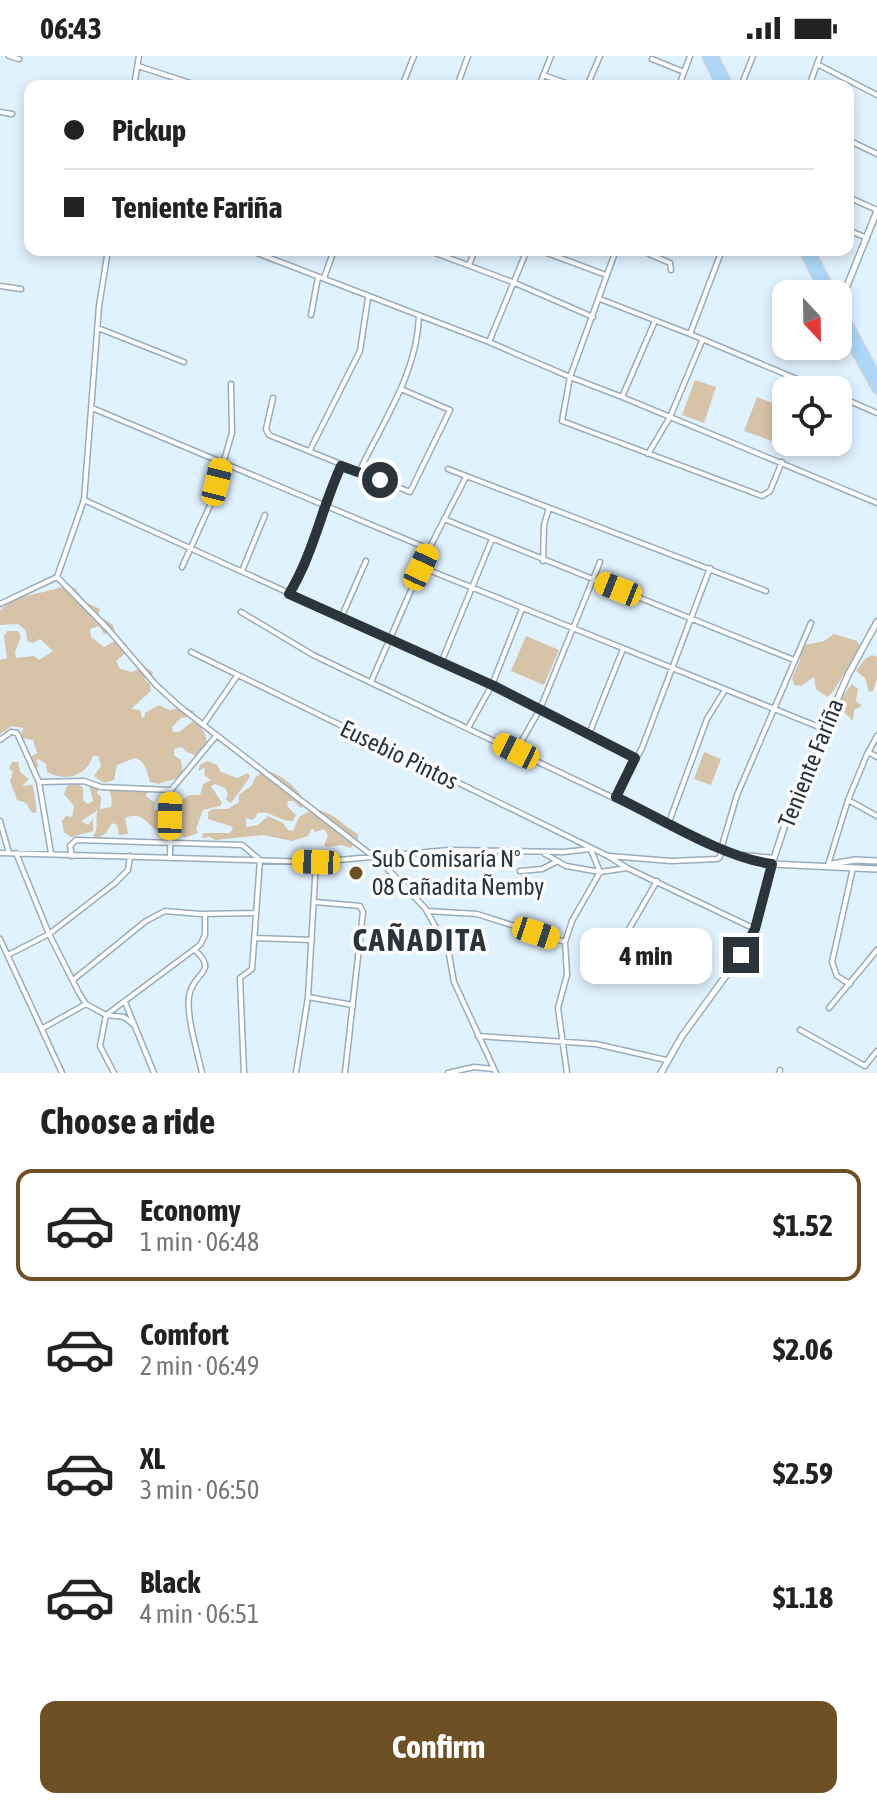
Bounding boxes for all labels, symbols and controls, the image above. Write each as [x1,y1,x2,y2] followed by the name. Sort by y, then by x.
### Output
[40,11,102,45] text: 06:43
[112,113,186,147] text: Pickup
[112,190,282,224] text: Teniente Fariña
[772,280,852,360] north arrow
[772,280,852,456] map controls
[772,376,852,456] button: locate
[200,456,234,508] car
[362,462,398,498] route start
[400,540,442,594] car
[591,569,645,609] car
[772,695,849,831] street label: Teniente Fariña
[336,714,462,795] street label: Eusebio Pintos
[489,730,543,772] car
[158,792,182,840] car
[372,845,544,900] place label: Sub Comisaría N° 08 Cañadita Ñemby
[292,849,340,875] car
[347,864,365,882] marker: Sub Comisaría N° 08 Cañadita Ñemby
[509,914,563,952] car
[352,921,488,958] district label: CAÑADITA
[581,927,713,983] callout: 4 min
[723,937,759,973] route end
[619,941,673,971] text: 4 min
[40,1100,215,1142] text: Choose a ride
[44,1189,116,1261] icon: car
[140,1193,241,1227] text: Economy
[773,1208,833,1242] text: $1.52
[140,1227,259,1257] text: 1 min · 06:48
[44,1313,116,1385] icon: car
[140,1317,229,1351] text: Comfort
[773,1332,833,1366] text: $2.06
[140,1351,259,1381] text: 2 min · 06:49
[44,1437,116,1509] icon: car
[140,1441,165,1475] text: XL
[773,1456,833,1490] text: $2.59
[140,1475,259,1505] text: 3 min · 06:50
[44,1561,116,1633] icon: car
[140,1565,200,1599] text: Black
[773,1580,833,1614] text: $1.18
[140,1599,259,1629] text: 4 min · 06:51
[40,1701,837,1793] button: Confirm

